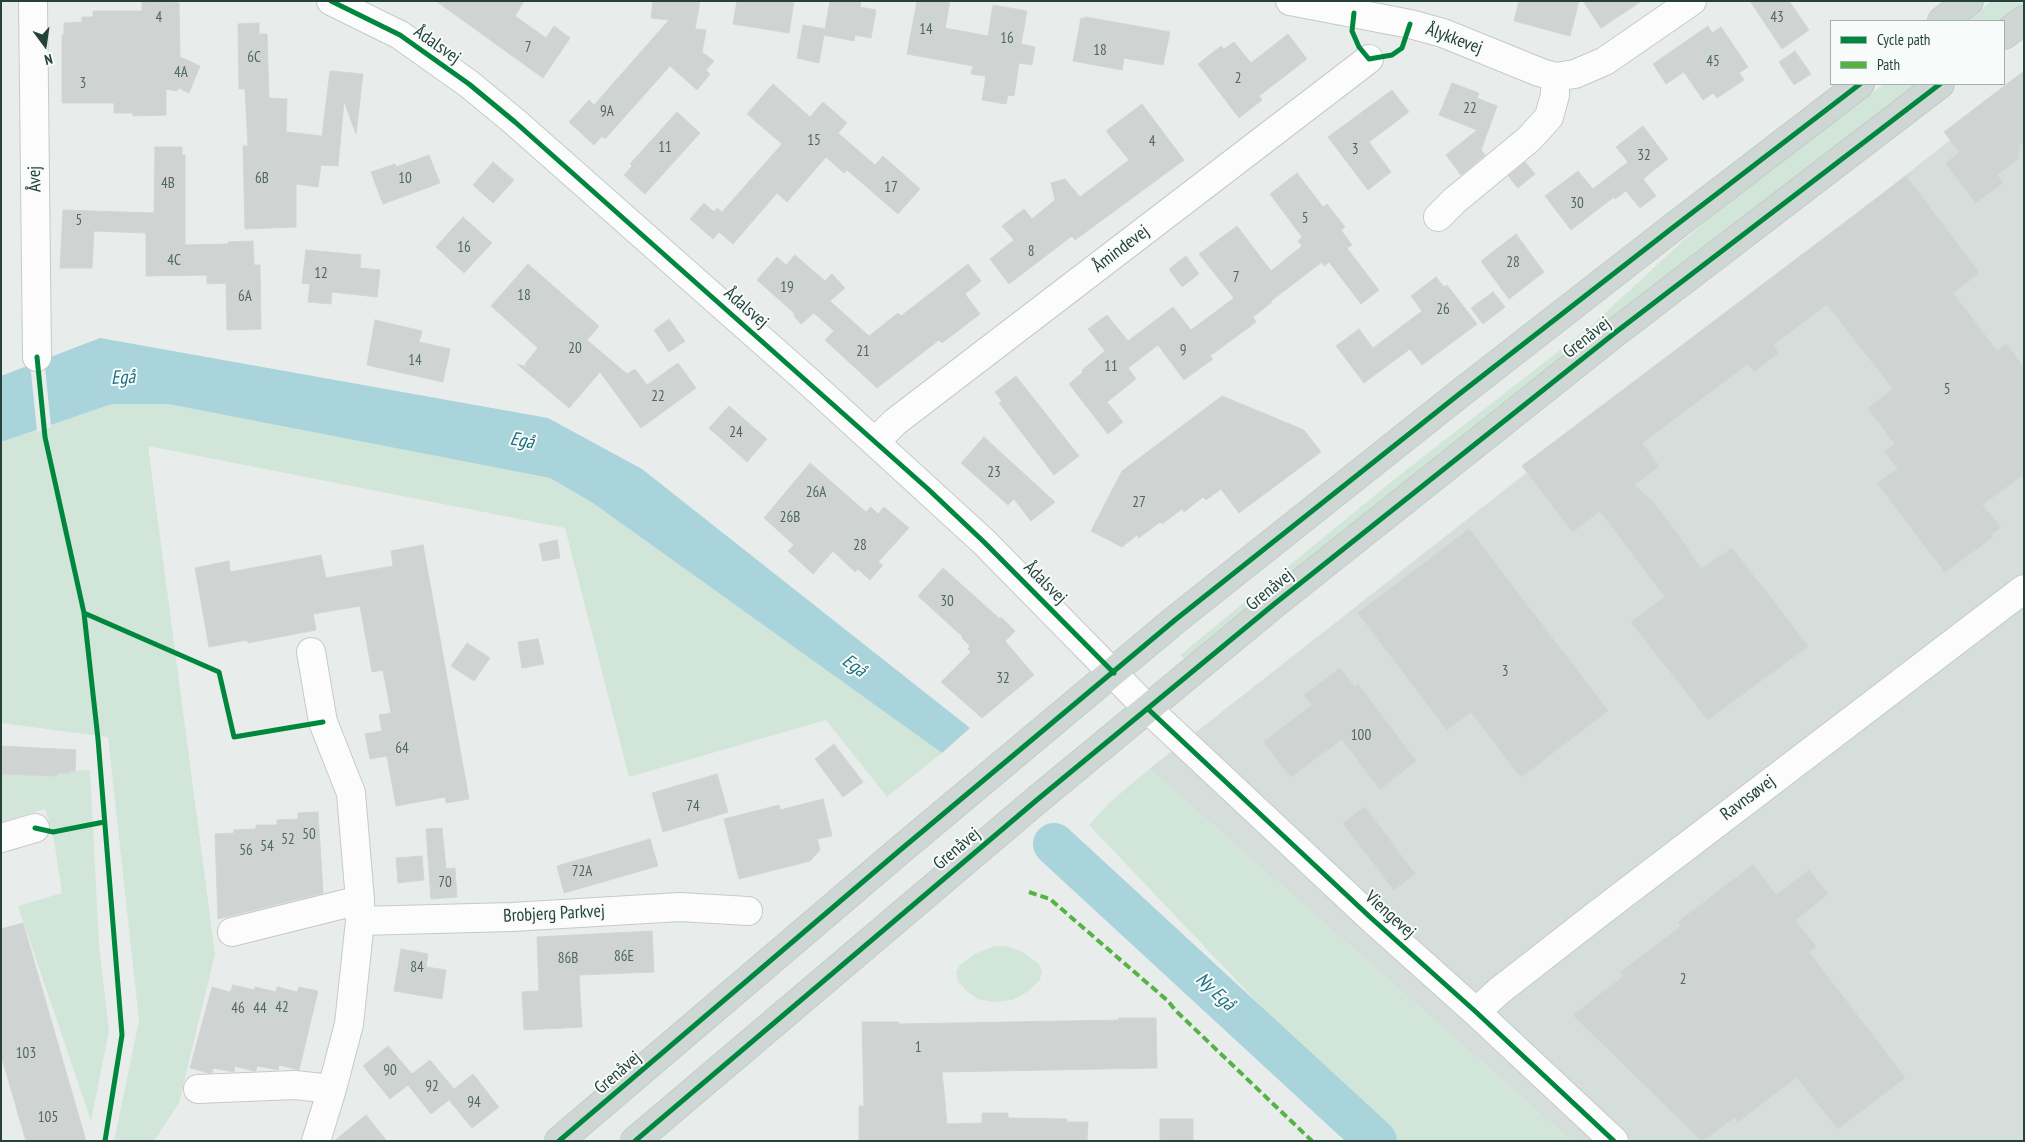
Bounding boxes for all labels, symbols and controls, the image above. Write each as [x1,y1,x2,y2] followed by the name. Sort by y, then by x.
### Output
[156,9,162,27] house number: 4
[1770,9,1784,27] house number: 43
[1423,19,1485,59] street label: Ålykkevej
[20,20,70,70] north arrow
[1830,20,2005,85] legend
[409,21,465,69] street label: Ådalsvej
[919,21,933,39] house number: 14
[1000,30,1014,48] house number: 16
[1877,30,1930,49] text: Cycle path
[525,39,531,57] house number: 7
[1093,42,1107,60] house number: 18
[247,49,261,67] house number: 6C
[43,50,54,69] text: N
[1706,53,1720,71] house number: 45
[1877,55,1900,74] text: Path
[174,64,188,82] house number: 4A
[1235,70,1241,88] house number: 2
[80,75,86,93] house number: 3
[1463,100,1477,118] house number: 22
[600,103,614,121] house number: 9A
[807,132,821,150] house number: 15
[1149,133,1155,151] house number: 4
[658,139,672,157] house number: 11
[1352,141,1358,159] house number: 3
[1637,147,1651,165] house number: 32
[24,166,46,192] street label: Åvej
[255,170,269,188] house number: 6B
[398,170,412,188] house number: 10
[161,175,175,193] house number: 4B
[884,179,898,197] house number: 17
[1570,195,1584,213] house number: 30
[1302,210,1308,228] house number: 5
[76,212,82,230] house number: 5
[1088,221,1154,277] street label: Åmindevej
[457,239,471,257] house number: 16
[1028,243,1034,261] house number: 8
[167,252,181,270] house number: 4C
[1506,254,1520,272] house number: 28
[314,265,328,283] house number: 12
[1233,269,1239,287] house number: 7
[780,279,794,297] house number: 19
[719,283,773,333] street label: Ådalsvej
[517,287,531,305] house number: 18
[238,288,252,306] house number: 6A
[1436,301,1450,319] house number: 26
[1559,313,1615,363] street label: Grenåvej
[568,340,582,358] house number: 20
[1180,342,1186,360] house number: 9
[856,343,870,361] house number: 21
[408,352,422,370] house number: 14
[1104,358,1118,376] house number: 11
[110,366,136,390] water label: Egå
[1944,381,1950,399] house number: 5
[651,388,665,406] house number: 22
[729,424,743,442] house number: 24
[508,428,536,454] water label: Egå
[987,464,1001,482] house number: 23
[806,484,826,502] house number: 26A
[1132,494,1146,512] house number: 27
[780,509,800,527] house number: 26B
[853,537,867,555] house number: 28
[1019,557,1071,609] street label: Ådalsvej
[1242,564,1298,616] street label: Grenåvej
[940,593,954,611] house number: 30
[838,650,870,682] water label: Egå
[1502,663,1508,681] house number: 3
[996,670,1010,688] house number: 32
[1351,727,1371,745] house number: 100
[395,740,409,758] house number: 64
[1716,770,1780,826] street label: Ravnsøvej
[686,798,700,816] house number: 74
[929,823,985,875] street label: Grenåvej
[302,826,316,844] house number: 50
[281,831,295,849] house number: 52
[260,838,274,856] house number: 54
[239,842,253,860] house number: 56
[572,863,592,881] house number: 72A
[438,874,452,892] house number: 70
[1360,887,1420,943] street label: Viengevej
[503,901,605,927] street label: Brobjerg Parkvej
[614,948,634,966] house number: 86E
[558,950,578,968] house number: 86B
[410,959,424,977] house number: 84
[1191,968,1239,1016] water label: Ny Egå
[1680,971,1686,989] house number: 2
[275,999,289,1017] house number: 42
[231,1000,245,1018] house number: 46
[253,1000,267,1018] house number: 44
[915,1039,921,1057] house number: 1
[16,1045,36,1063] house number: 103
[590,1047,646,1099] street label: Grenåvej
[383,1062,397,1080] house number: 90
[425,1078,439,1096] house number: 92
[467,1094,481,1112] house number: 94
[38,1109,58,1127] house number: 105

